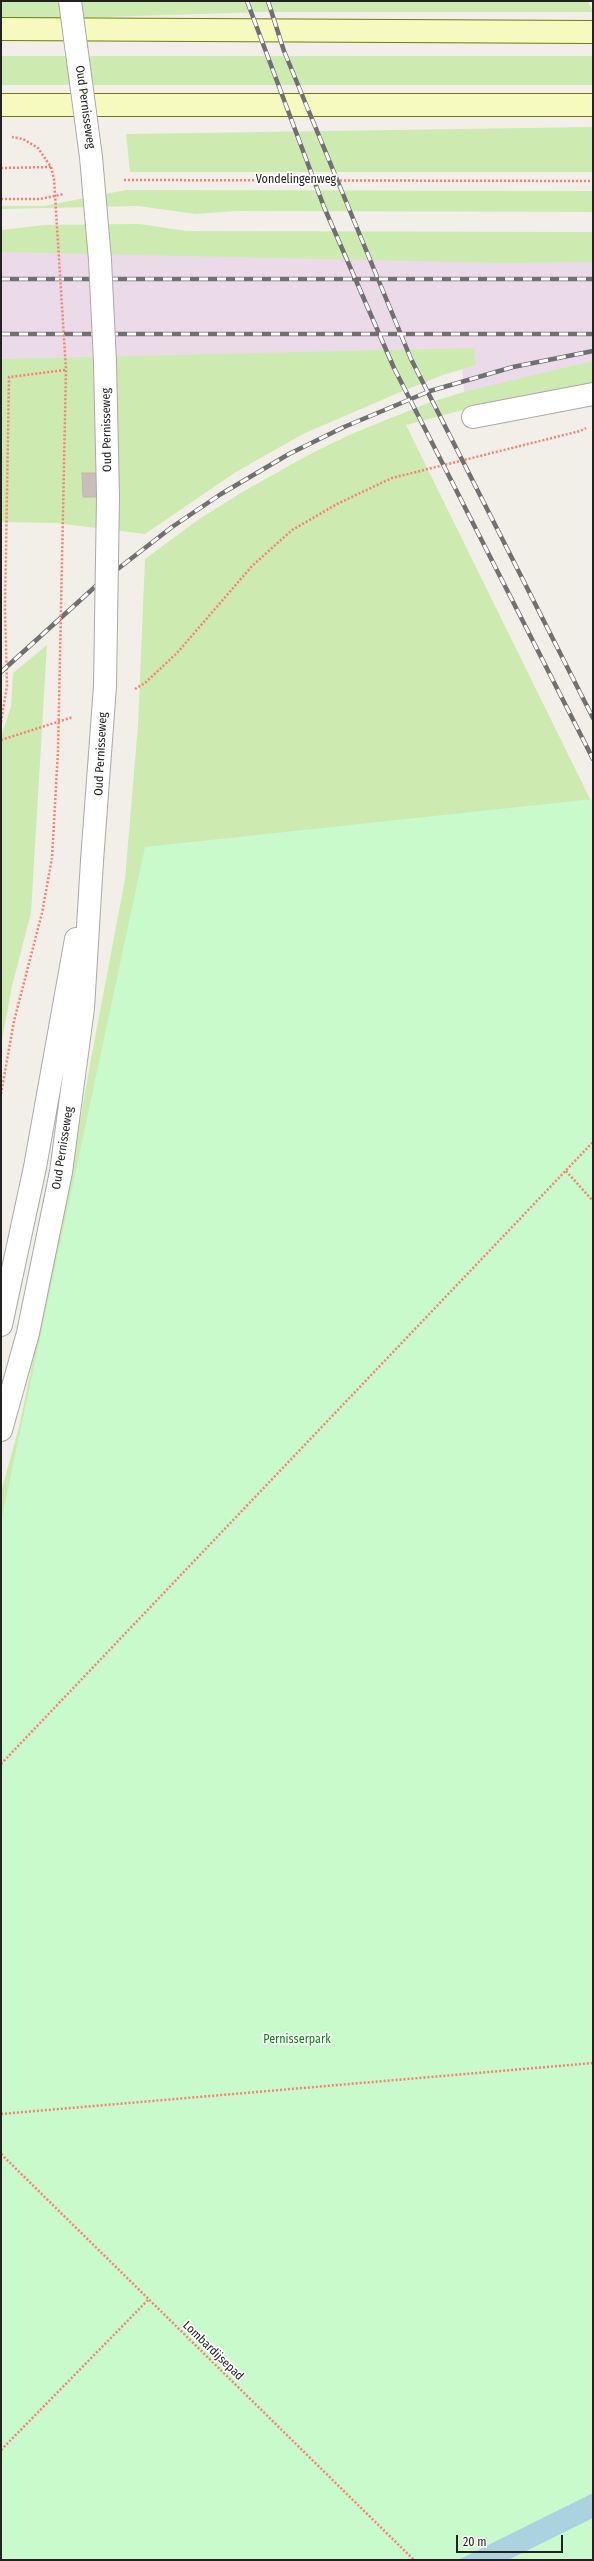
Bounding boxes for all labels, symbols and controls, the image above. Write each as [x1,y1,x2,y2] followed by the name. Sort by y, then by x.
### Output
[72,64,98,150] street label: Oud Pernisseweg
[256,173,336,187] street label: Vondelingenweg
[99,388,115,472] street label: Oud Pernisseweg
[92,712,110,796] street label: Oud Pernisseweg
[49,1105,77,1191] street label: Oud Pernisseweg
[263,2033,331,2047] park label: Pernisserpark
[180,2318,246,2384] street label: Lombardijsepad
[458,2527,565,2553] scale bar
[463,2535,487,2549] text: 20 m

